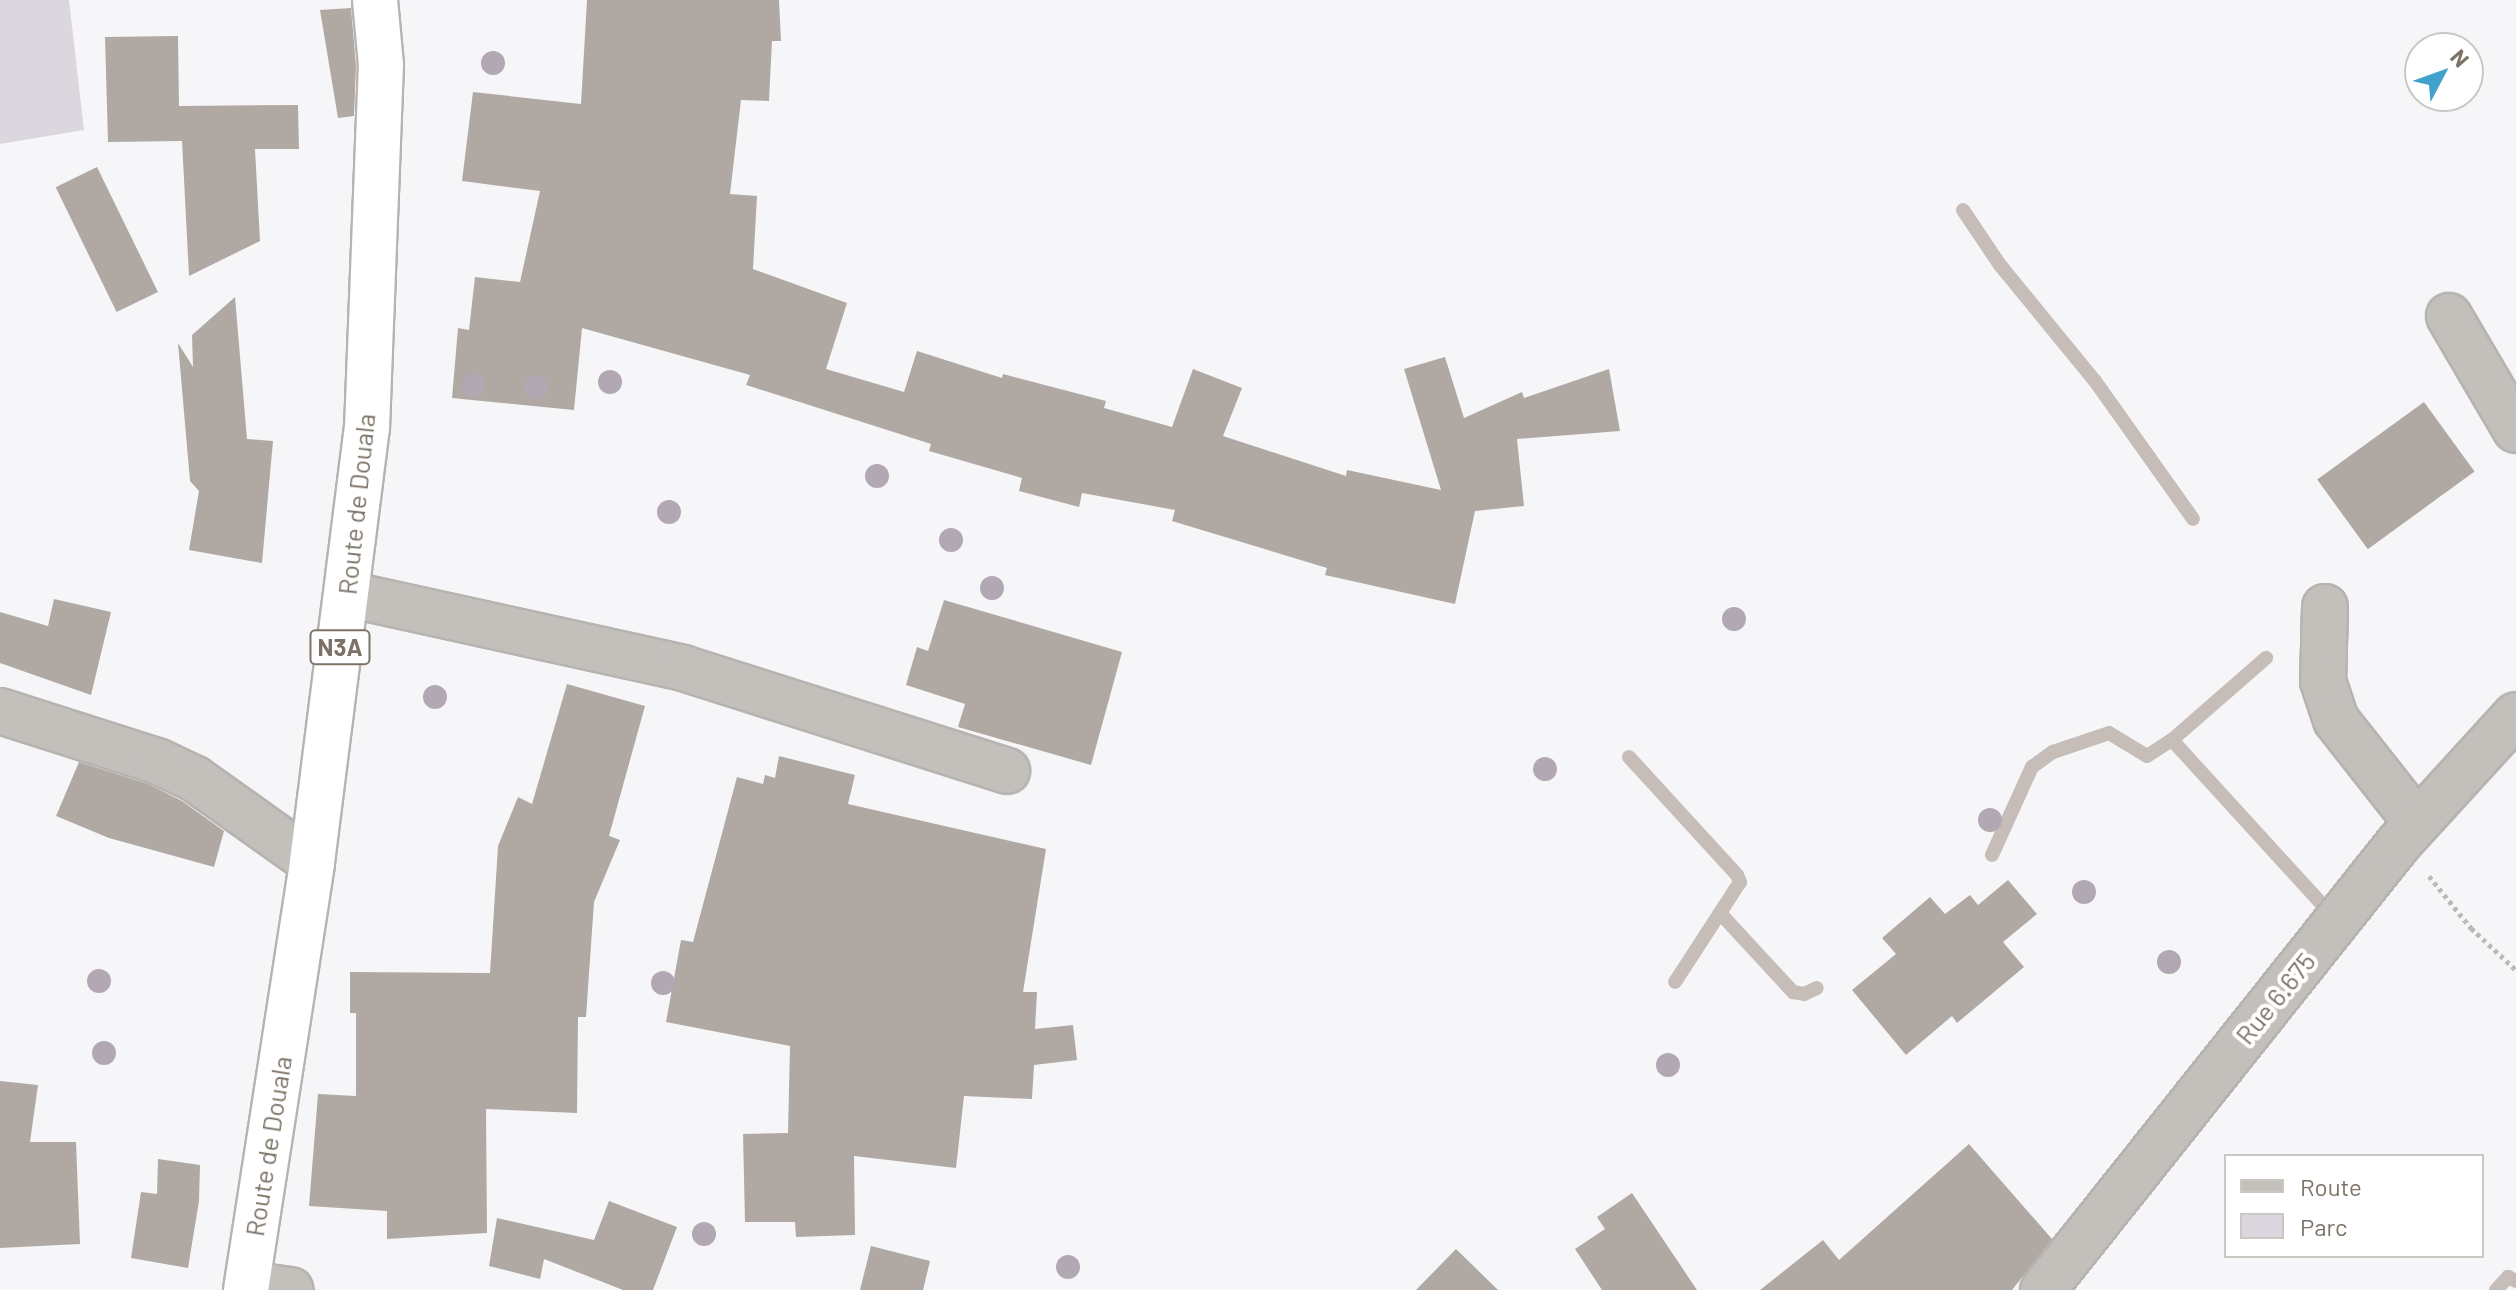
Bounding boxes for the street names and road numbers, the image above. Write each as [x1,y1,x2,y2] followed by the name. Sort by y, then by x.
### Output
[331,412,381,596] street label: Route de Douala
[308,627,372,667] road number: N3A
[2229,946,2321,1050] street label: Rue 6.675
[238,1054,298,1238] street label: Route de Douala

